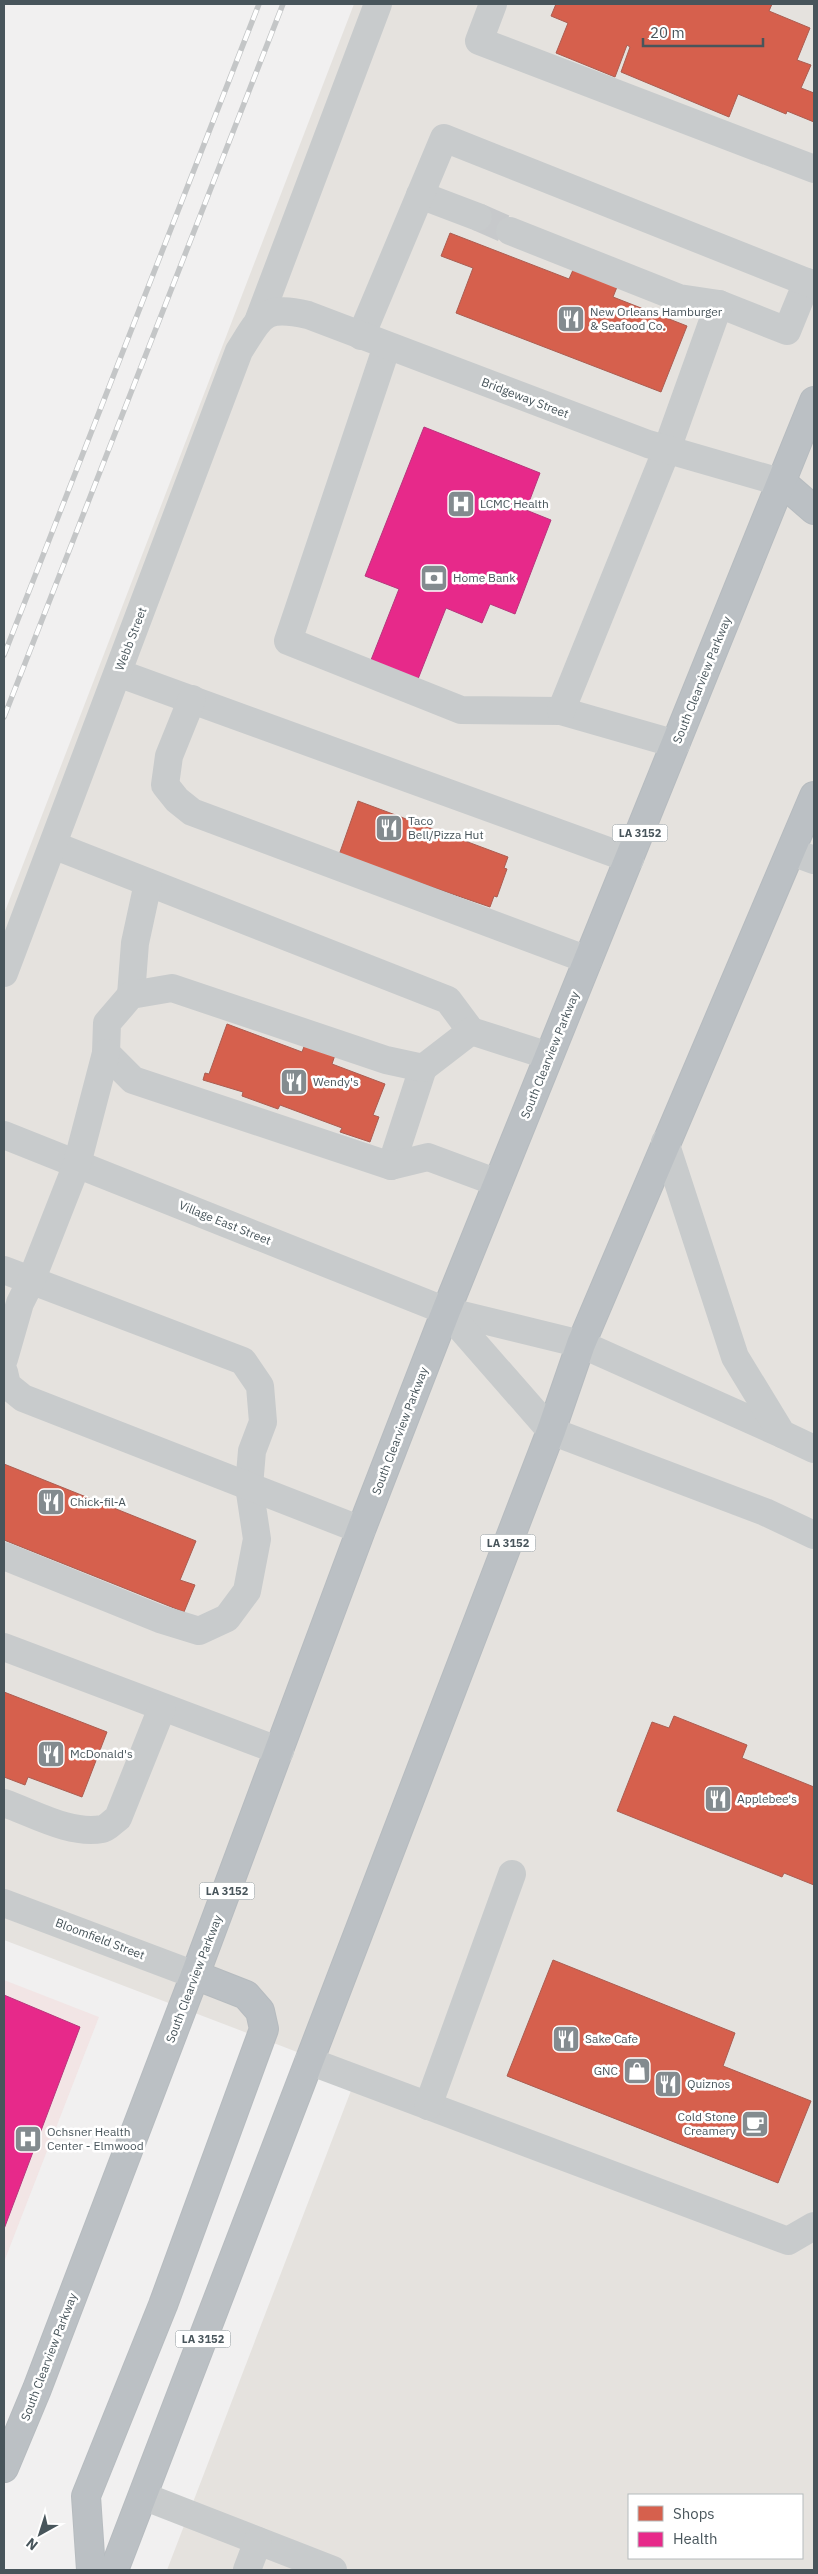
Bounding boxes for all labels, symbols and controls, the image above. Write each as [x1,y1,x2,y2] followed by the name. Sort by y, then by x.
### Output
[643,15,763,47] scale bar
[650,23,685,42] text: 20 m
[556,304,586,334] restaurant icon: New Orleans Hamburger & Seafood Co.
[590,304,723,333] place label: New Orleans Hamburger & Seafood Co.
[479,374,571,421] street label: Bridgeway Street
[446,489,476,519] hospital icon: LCMC Health
[480,496,549,511] place label: LCMC Health
[419,563,449,593] bank icon: Home Bank
[453,570,516,585] place label: Home Bank
[112,605,150,673] street label: Webb Street
[669,614,734,746] street label: South Clearview Parkway
[374,813,404,843] restaurant icon: Taco Bell/Pizza Hut
[408,813,484,842] place label: Taco Bell/Pizza Hut
[612,824,668,841] road number: LA 3152
[517,989,582,1121] street label: South Clearview Parkway
[279,1067,309,1097] restaurant icon: Wendy's
[313,1074,359,1089] place label: Wendy's
[177,1197,273,1248] street label: Village East Street
[368,1365,431,1497] street label: South Clearview Parkway
[36,1487,66,1517] restaurant icon: Chick-fil-A
[70,1494,126,1509] place label: Chick-fil-A
[480,1535,536,1552] road number: LA 3152
[36,1739,66,1769] restaurant icon: McDonald's
[70,1746,133,1761] place label: McDonald's
[703,1784,733,1814] restaurant icon: Applebee's
[737,1791,797,1806] place label: Applebee's
[200,1882,254,1900] road number: LA 3152
[162,1913,225,2045] street label: South Clearview Parkway
[53,1915,147,1962] street label: Bloomfield Street
[551,2024,581,2054] restaurant icon: Sake Cafe
[585,2031,639,2046] place label: Sake Cafe
[622,2056,652,2086] shop icon: GNC
[594,2063,619,2078] place label: GNC
[653,2069,683,2099] restaurant icon: Quiznos
[687,2076,730,2091] place label: Quiznos
[678,2109,736,2138] place label: Cold Stone Creamery
[740,2109,770,2139] cafe icon: Cold Stone Creamery
[13,2124,43,2154] hospital icon: Ochsner Health Center - Elmwood
[47,2124,144,2153] place label: Ochsner Health Center - Elmwood
[17,2291,80,2423] street label: South Clearview Parkway
[176,2330,230,2348] road number: LA 3152
[628,2494,803,2559] legend
[673,2504,715,2523] text: Shops
[15,2509,65,2559] north arrow
[673,2529,718,2548] text: Health
[22,2534,41,2554] text: N

